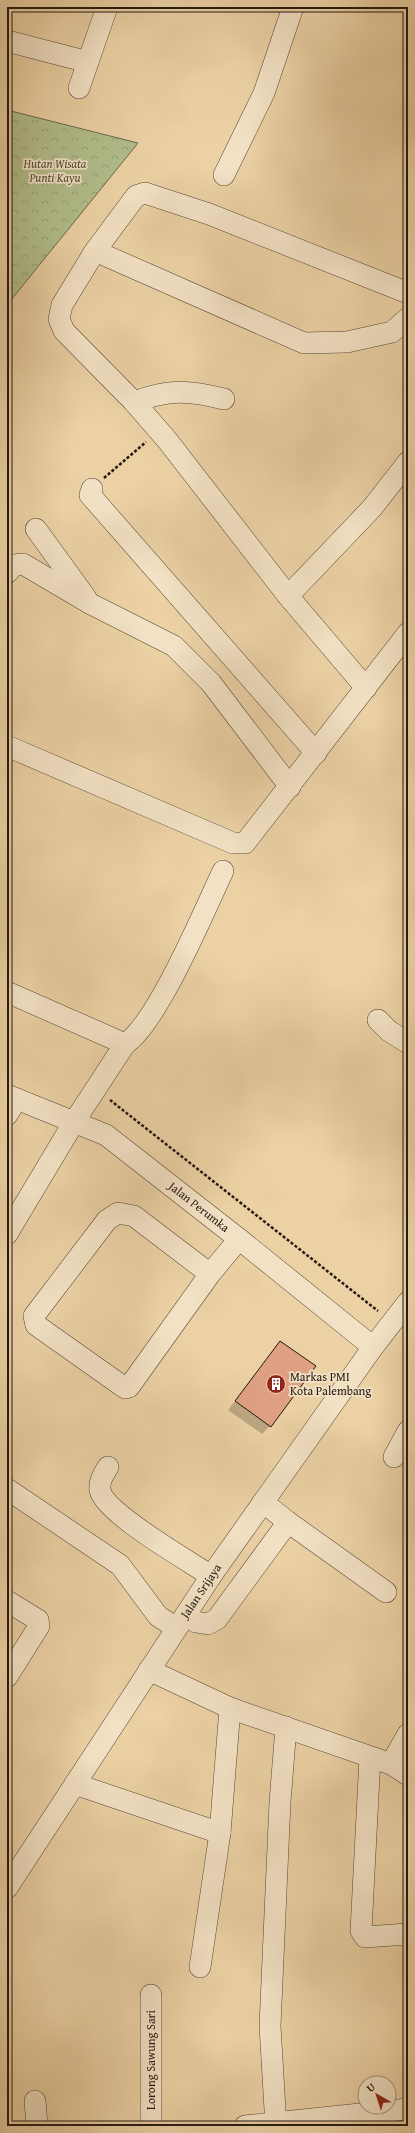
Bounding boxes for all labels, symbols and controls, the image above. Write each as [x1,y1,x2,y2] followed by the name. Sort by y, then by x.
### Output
[23,155,87,186] park label: Hutan Wisata Punti Kayu
[164,1176,234,1236] street label: Jalan Perumka
[290,1368,371,1399] place label: Markas PMI Kota Palembang
[265,1373,287,1395] building icon: Markas PMI Kota Palembang
[175,1560,225,1623] street label: Jalan Srijaya
[142,2009,159,2110] street label: Lorong Sawung Sari
[357,2075,397,2115] north arrow
[363,2078,379,2096] text: U

